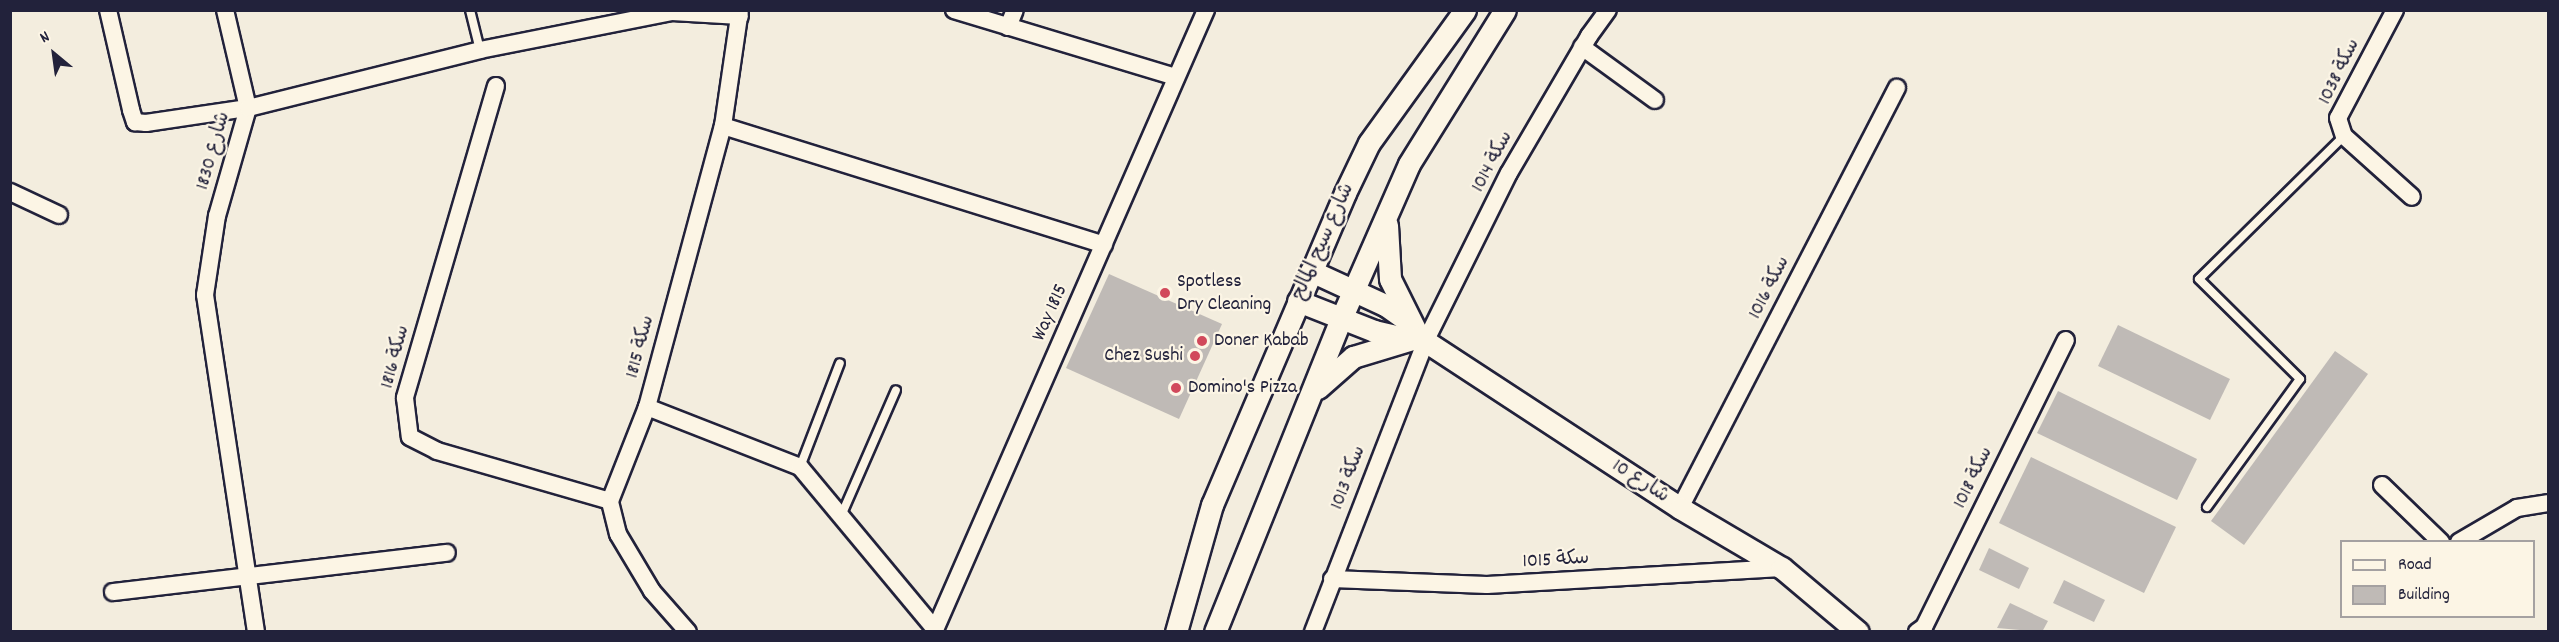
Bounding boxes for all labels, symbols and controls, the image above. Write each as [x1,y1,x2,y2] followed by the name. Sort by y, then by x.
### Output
[24,24,84,84] north arrow
[36,26,54,50] text: N
[2314,35,2366,109] street label: سكة 1038
[191,109,237,193] street label: 1830 شارع
[1467,127,1519,197] street label: سكة 1014
[1287,180,1361,304] street label: شارع سيح المالح
[1744,253,1796,323] street label: سكة 1016
[1177,270,1271,317] place label: Spotless Dry Cleaning
[1028,281,1074,345] street label: Way 1815
[1158,286,1172,300] marker: Spotless Dry Cleaning
[621,313,661,381] street label: سكة 1815
[376,323,416,391] street label: سكة 1816
[1214,329,1309,353] place label: Doner Kabab
[1195,334,1209,348] marker: Doner Kabab
[1104,344,1183,368] place label: Chez Sushi
[1188,349,1202,363] marker: Chez Sushi
[1188,376,1297,400] place label: Domino's Pizza
[1169,381,1183,395] marker: Domino's Pizza
[1326,443,1372,513] street label: سكة 1013
[1949,443,1999,513] street label: سكة 1018
[1607,455,1673,509] street label: شارع 10
[2340,540,2535,618] legend
[1522,547,1590,575] street label: سكة 1015
[2398,553,2432,578] text: Road
[2398,583,2450,608] text: Building

